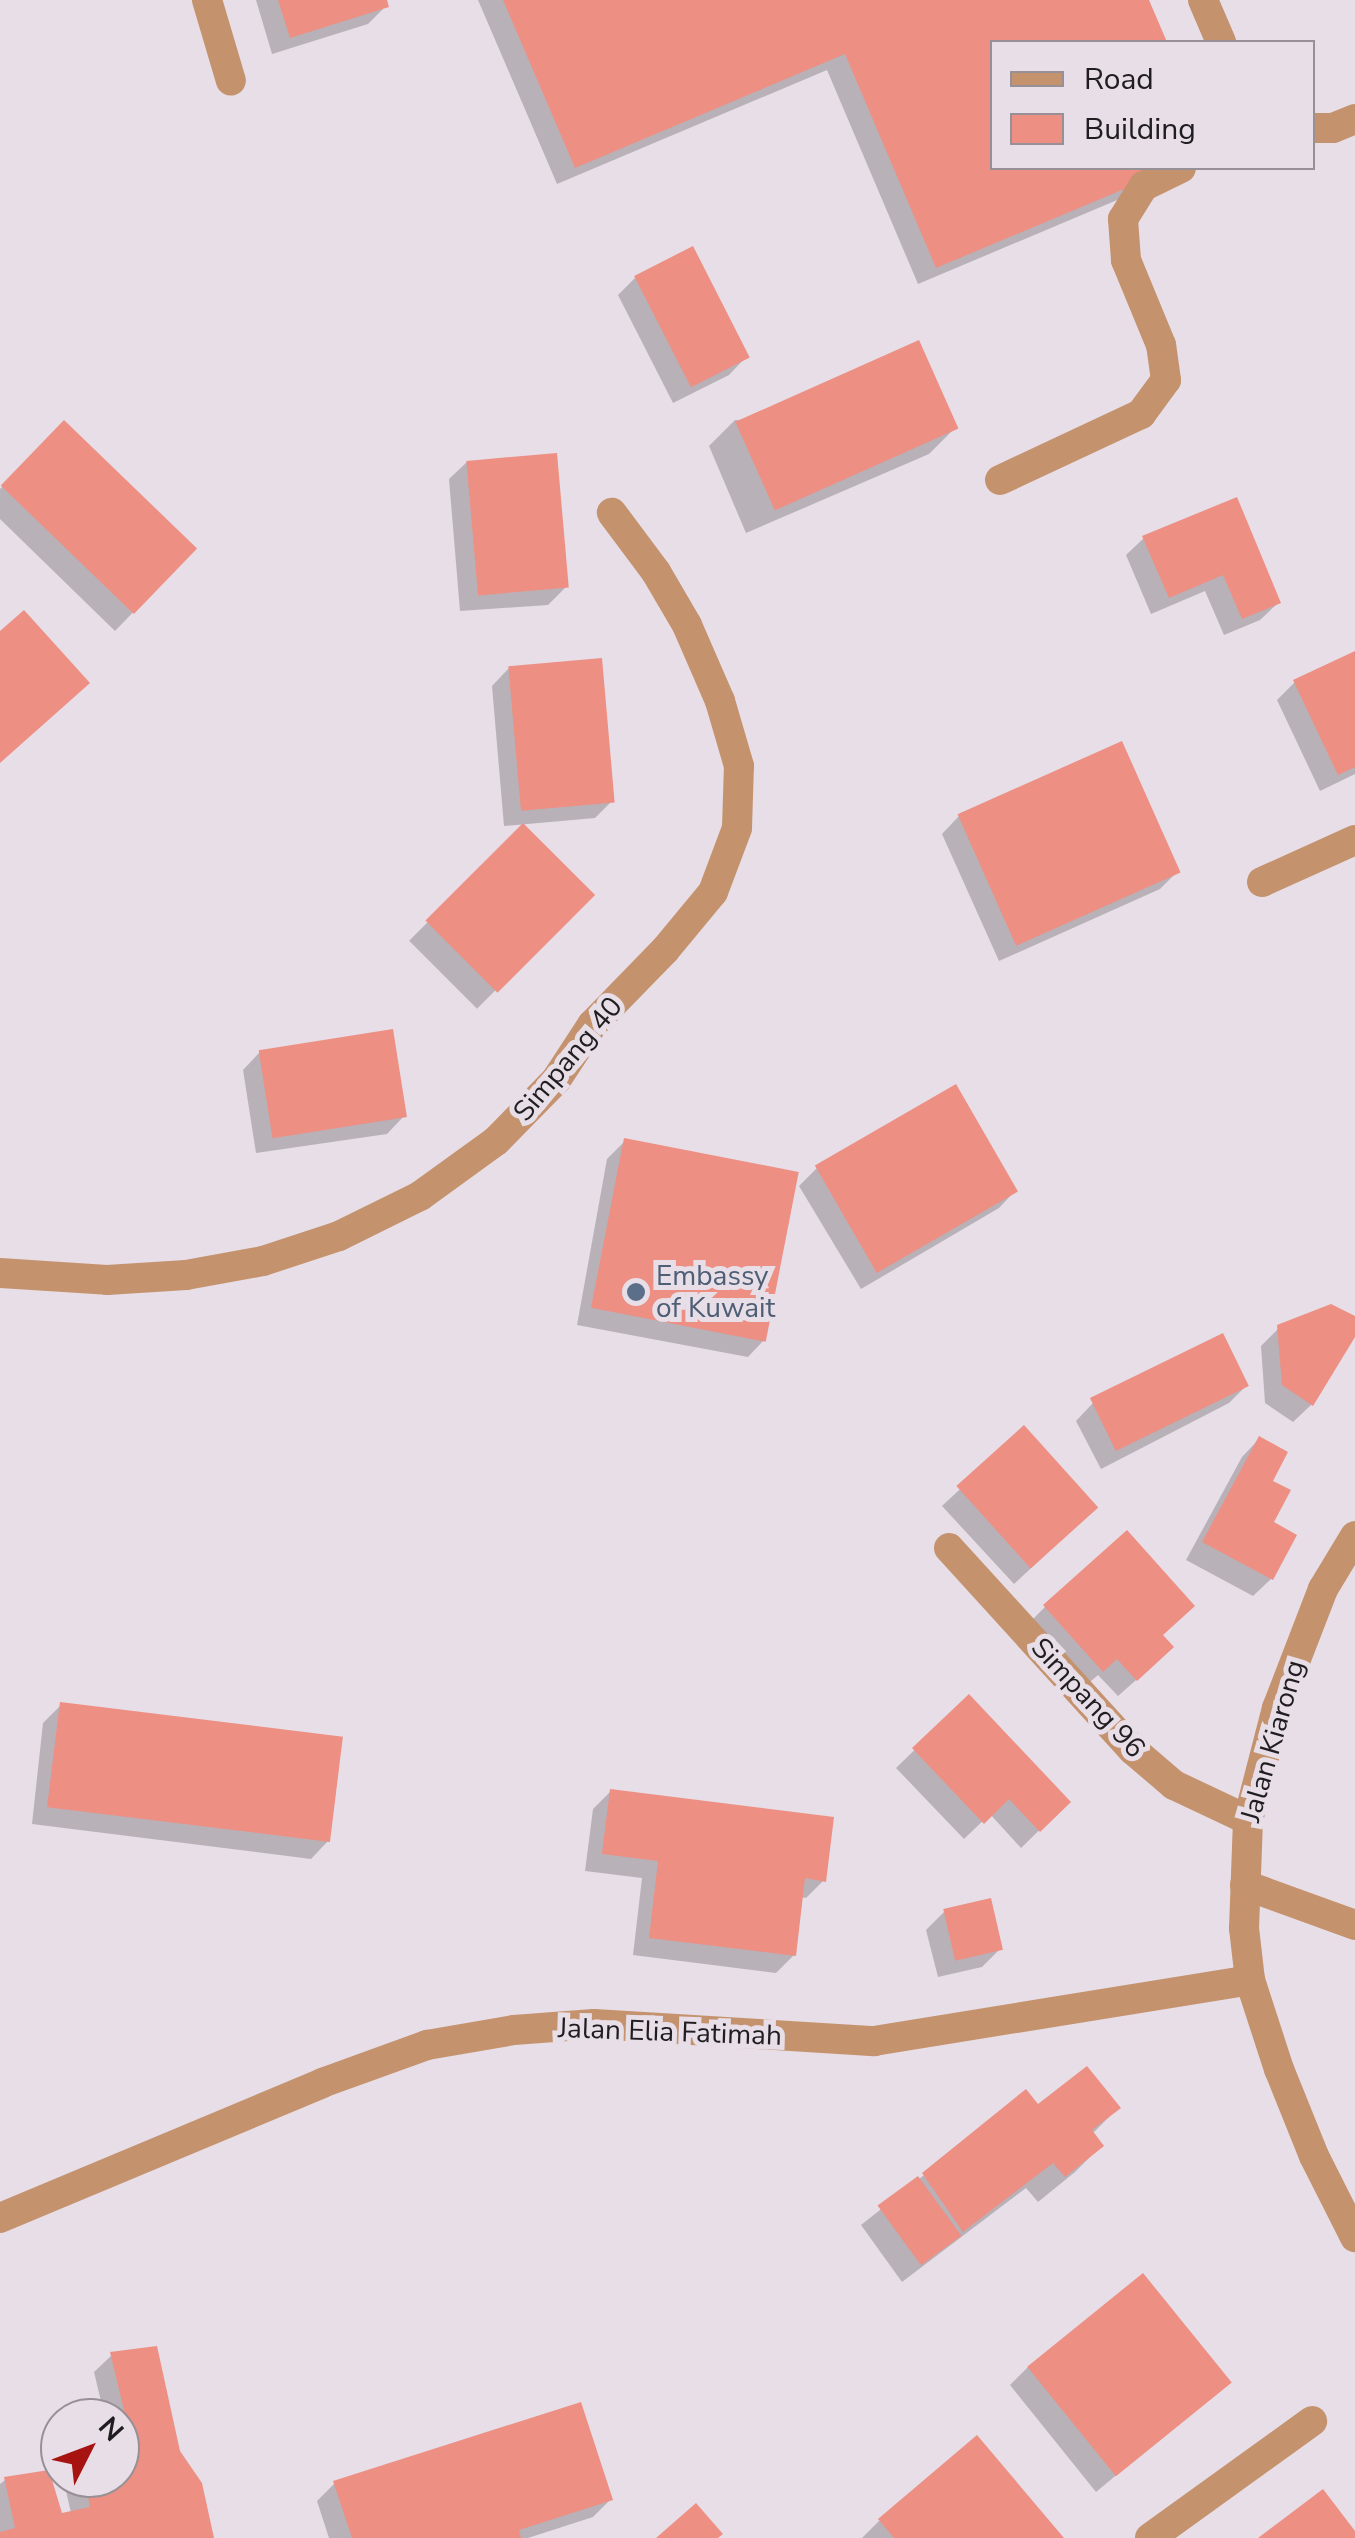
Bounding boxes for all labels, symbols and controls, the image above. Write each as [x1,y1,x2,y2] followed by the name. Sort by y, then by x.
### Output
[990,40,1315,170] legend
[1084,59,1154,100] text: Road
[1084,109,1196,150] text: Building
[506,990,630,1128] street label: Simpang 40
[656,1259,775,1325] place label: Embassy of Kuwait
[625,1281,647,1303] marker: Embassy of Kuwait
[1024,1631,1152,1765] street label: Simpang 96
[1234,1656,1312,1826] street label: Jalan Kiarong
[558,2011,782,2053] street label: Jalan Elia Fatimah
[40,2398,140,2498] north arrow
[90,2409,132,2450] text: N

